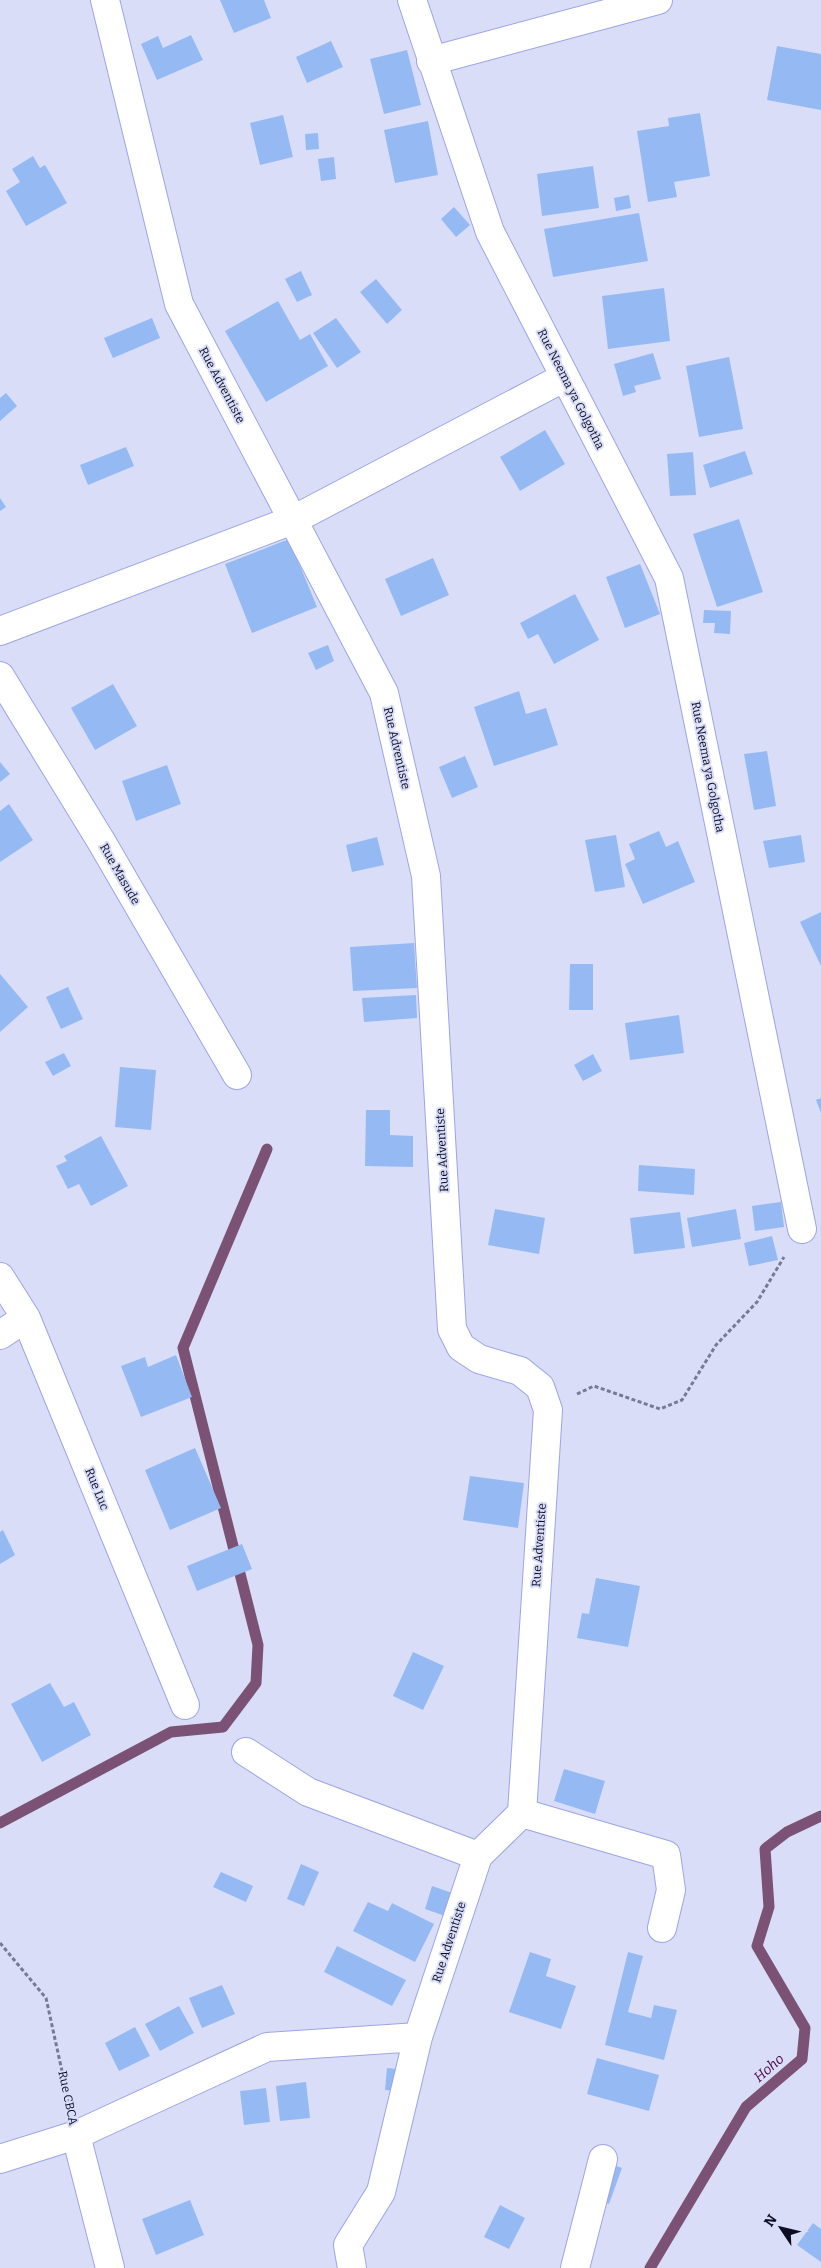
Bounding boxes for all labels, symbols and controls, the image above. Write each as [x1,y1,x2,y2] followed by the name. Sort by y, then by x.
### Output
[535,327,608,452] street label: Rue Neema ya Golgotha
[196,345,248,425] street label: Rue Adventiste
[688,700,728,834] street label: Rue Neema ya Golgotha
[381,706,413,790] street label: Rue Adventiste
[97,841,143,907] street label: Rue Masude
[433,1108,451,1192] street label: Rue Adventiste
[82,1466,112,1512] street label: Rue Luc
[529,1503,549,1587] street label: Rue Adventiste
[429,1900,469,1984] street label: Rue Adventiste
[750,2050,788,2086] water label: Hoho
[55,2070,81,2127] street label: Rue CBCA
[756,2203,806,2253] north arrow
[761,2211,781,2230] text: N

